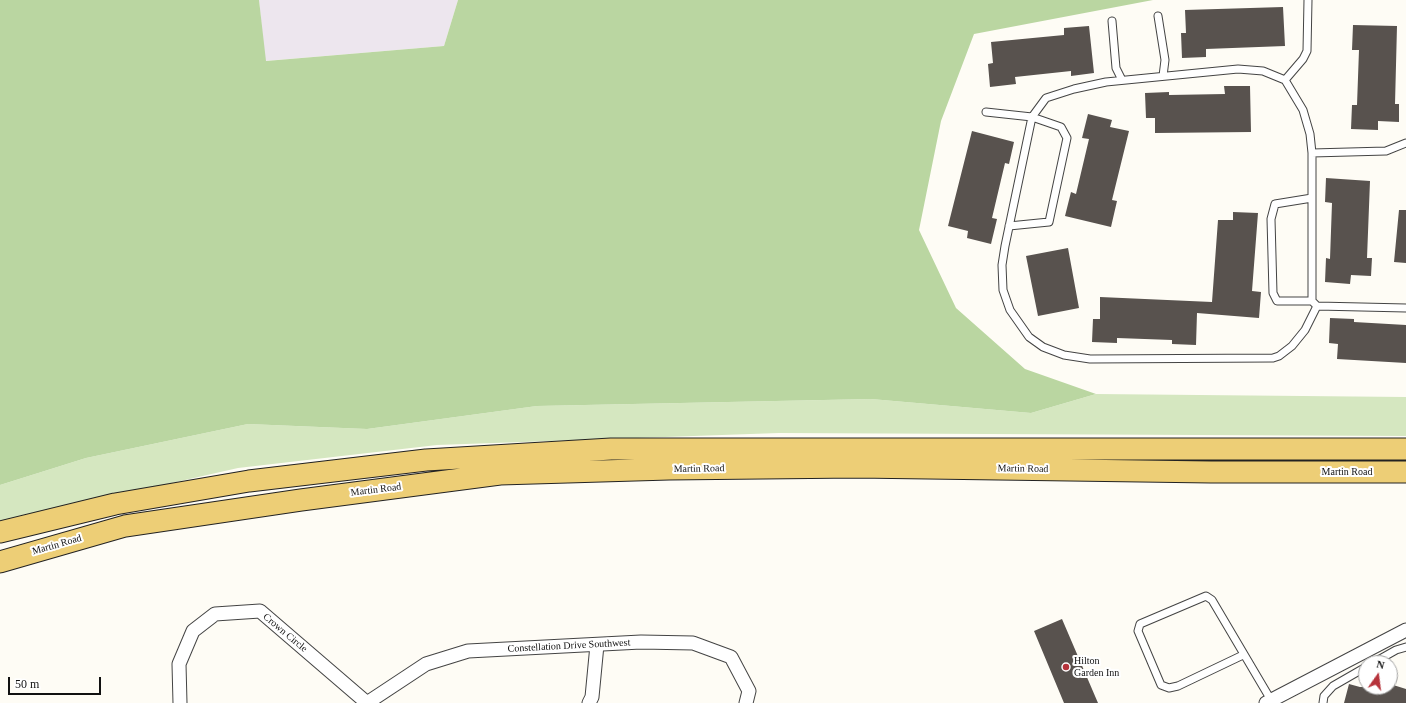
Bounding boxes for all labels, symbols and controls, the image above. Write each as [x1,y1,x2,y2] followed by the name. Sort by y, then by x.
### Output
[673,463,725,475] street label: Martin Road
[997,463,1049,475] street label: Martin Road
[1322,466,1372,478] street label: Martin Road
[350,481,402,499] street label: Martin Road
[31,532,83,558] street label: Martin Road
[260,611,310,655] street label: Crown Circle
[507,637,631,655] street label: Constellation Drive Southwest
[1074,655,1119,678] place label: Hilton Garden Inn
[1358,655,1398,695] north arrow
[1375,658,1386,671] text: N
[1061,662,1071,672] marker: Hilton Garden Inn
[10,669,103,695] scale bar
[15,677,39,691] text: 50 m

